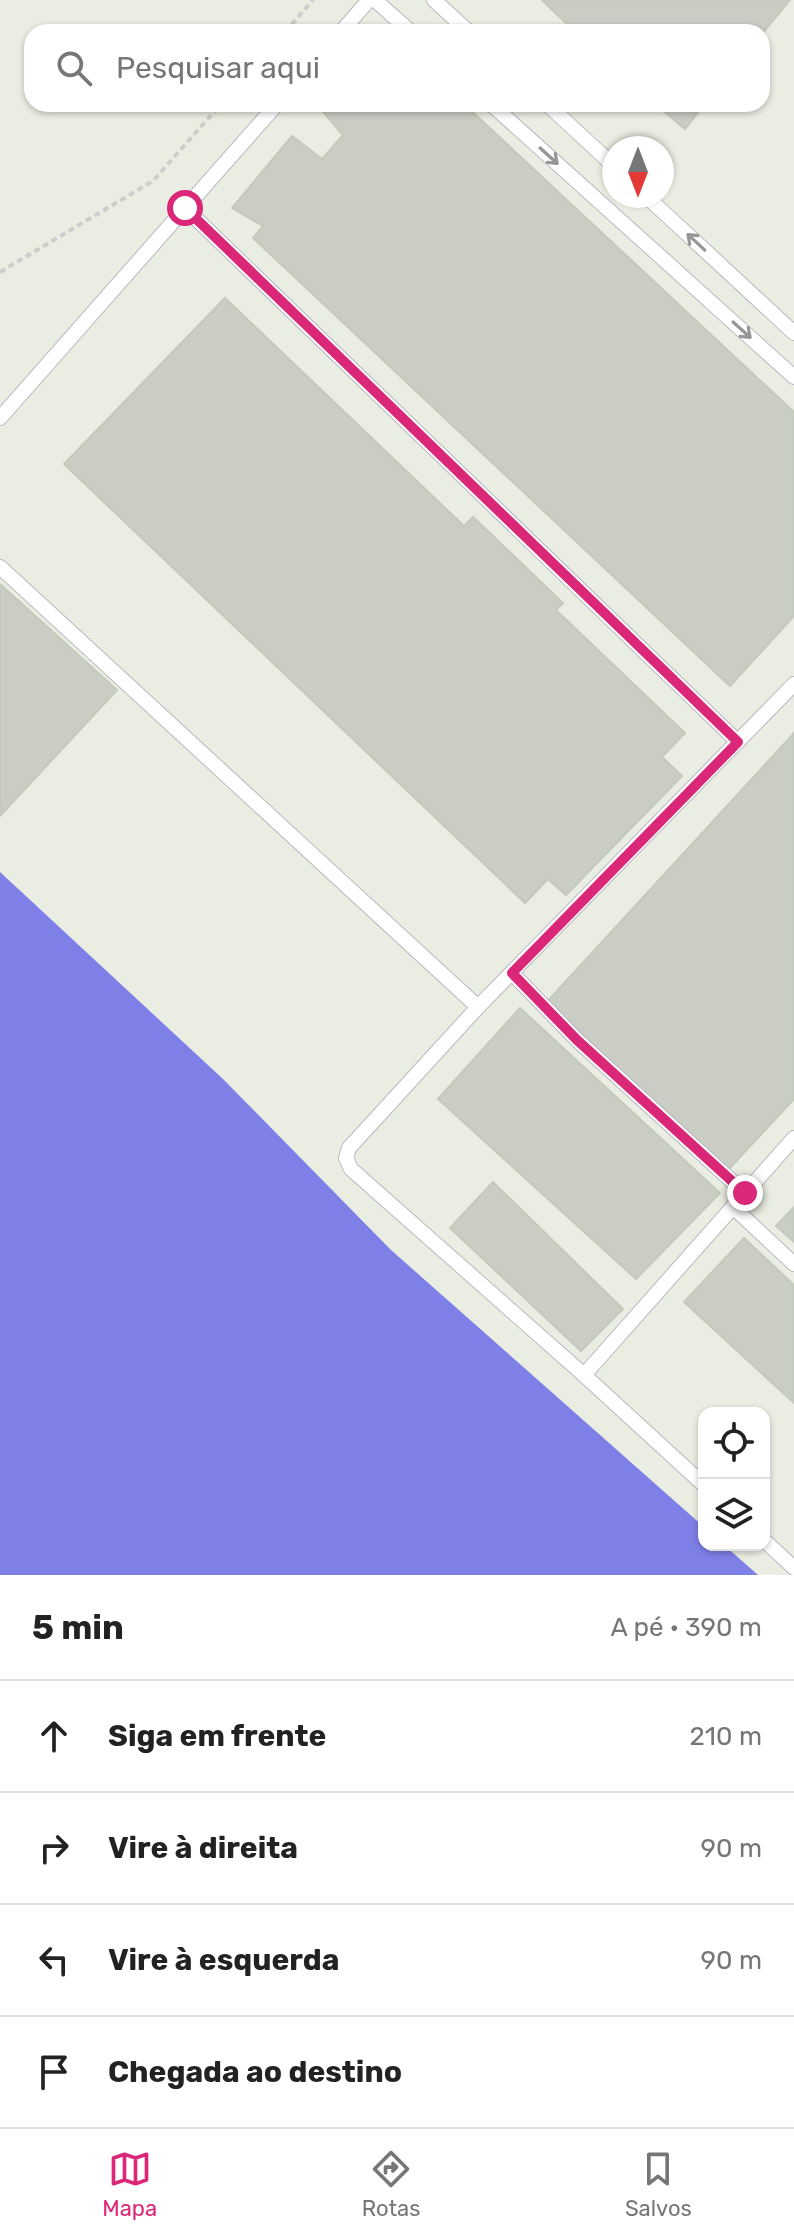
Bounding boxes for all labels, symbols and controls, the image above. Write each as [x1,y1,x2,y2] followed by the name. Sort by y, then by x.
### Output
[24,24,770,112] search box
[52,46,96,90] icon: search
[116,50,320,86] text: Pesquisar aqui
[602,136,674,208] north arrow
[538,147,558,165] one-way arrow
[167,190,203,226] route start
[686,233,706,251] one-way arrow
[731,321,751,339] one-way arrow
[727,1175,763,1211] route end
[698,1407,770,1551] map controls
[698,1407,770,1479] button: locate
[698,1479,770,1551] button: layers
[32,1607,124,1648] text: 5 min
[610,1612,762,1643] text: A pé · 390 m
[32,1714,76,1758] icon: ahead
[108,1718,326,1754] text: Siga em frente
[690,1721,762,1752] text: 210 m
[32,1826,76,1870] icon: right
[108,1830,298,1866] text: Vire à direita
[701,1833,762,1864] text: 90 m
[32,1938,76,1982] icon: left
[108,1942,339,1978] text: Vire à esquerda
[701,1945,762,1976] text: 90 m
[32,2050,76,2094] icon: arrive
[108,2054,402,2090] text: Chegada ao destino
[102,2147,157,2222] tab: Mapa
[362,2147,420,2222] tab: Rotas
[625,2147,692,2222] tab: Salvos

